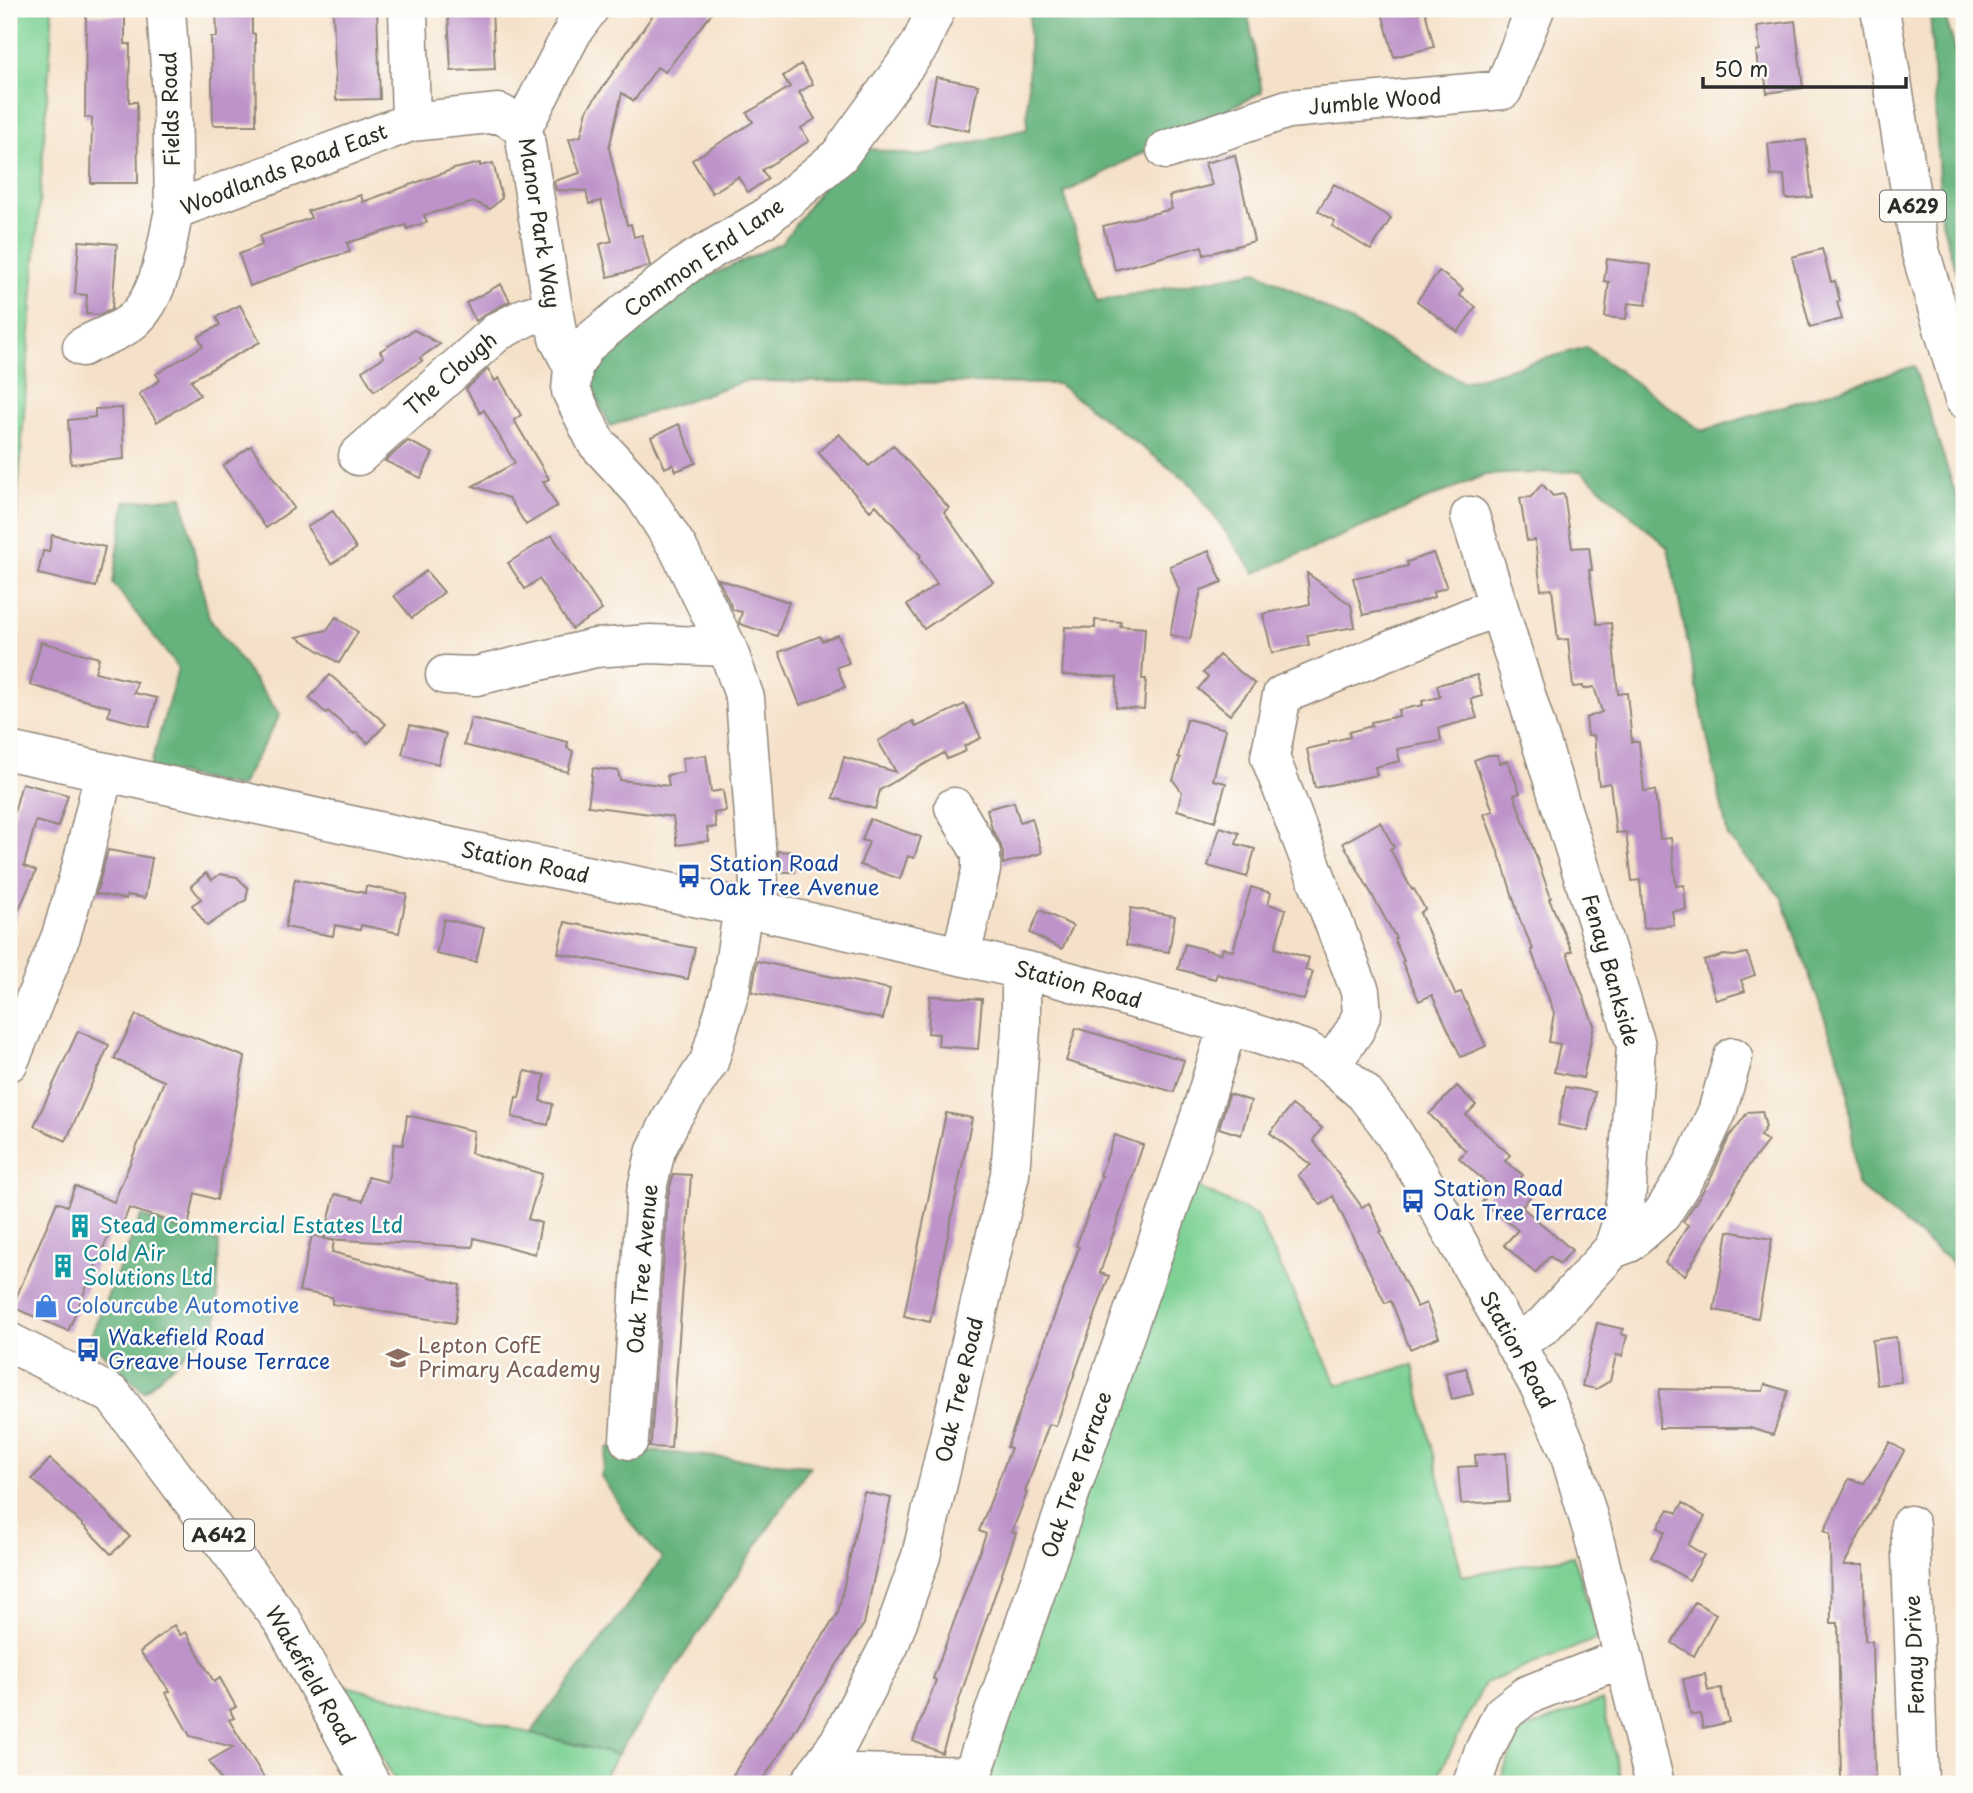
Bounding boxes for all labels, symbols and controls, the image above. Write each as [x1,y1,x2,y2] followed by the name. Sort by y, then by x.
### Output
[1703,46,1906,90] scale bar
[151,51,187,167] street label: Fields Road
[1714,52,1768,84] text: 50 m
[1307,78,1443,122] street label: Jumble Wood
[175,114,391,222] street label: Woodlands Road East
[512,135,570,310] street label: Manor Park Way
[616,189,789,324] street label: Common End Lane
[1880,190,1946,222] road number: A629
[396,323,503,422] street label: The Clough
[458,832,593,890] street label: Station Road
[709,846,879,902] place label: Station Road Oak Tree Avenue
[675,862,703,890] bus stop icon: Station Road Oak Tree Avenue
[1575,890,1649,1049] street label: Fenay Bankside
[1011,951,1146,1015] street label: Station Road
[1433,1171,1607,1227] place label: Station Road Oak Tree Terrace
[618,1183,664,1355] street label: Oak Tree Avenue
[1399,1187,1427,1215] bus stop icon: Station Road Oak Tree Terrace
[100,1208,403,1240] place label: Stead Commercial Estates Ltd
[66,1212,94,1240] building icon: Stead Commercial Estates Ltd
[83,1236,213,1292] place label: Cold Air Solutions Ltd
[49,1252,77,1280] building icon: Cold Air Solutions Ltd
[1473,1284,1564,1414] street label: Station Road
[66,1288,299,1320] place label: Colourcube Automotive
[32,1292,60,1320] shop icon: Colourcube Automotive
[926,1314,990,1465] street label: Oak Tree Road
[108,1320,330,1376] place label: Wakefield Road Greave House Terrace
[418,1328,601,1384] place label: Lepton CofE Primary Academy
[74,1336,102,1364] bus stop icon: Wakefield Road Greave House Terrace
[384,1344,412,1372] school or university icon: Lepton CofE Primary Academy
[1032,1387,1119,1562] street label: Oak Tree Terrace
[184,1520,254,1550] road number: A642
[1895,1595,1931,1716] street label: Fenay Drive
[259,1599,365,1751] street label: Wakefield Road

